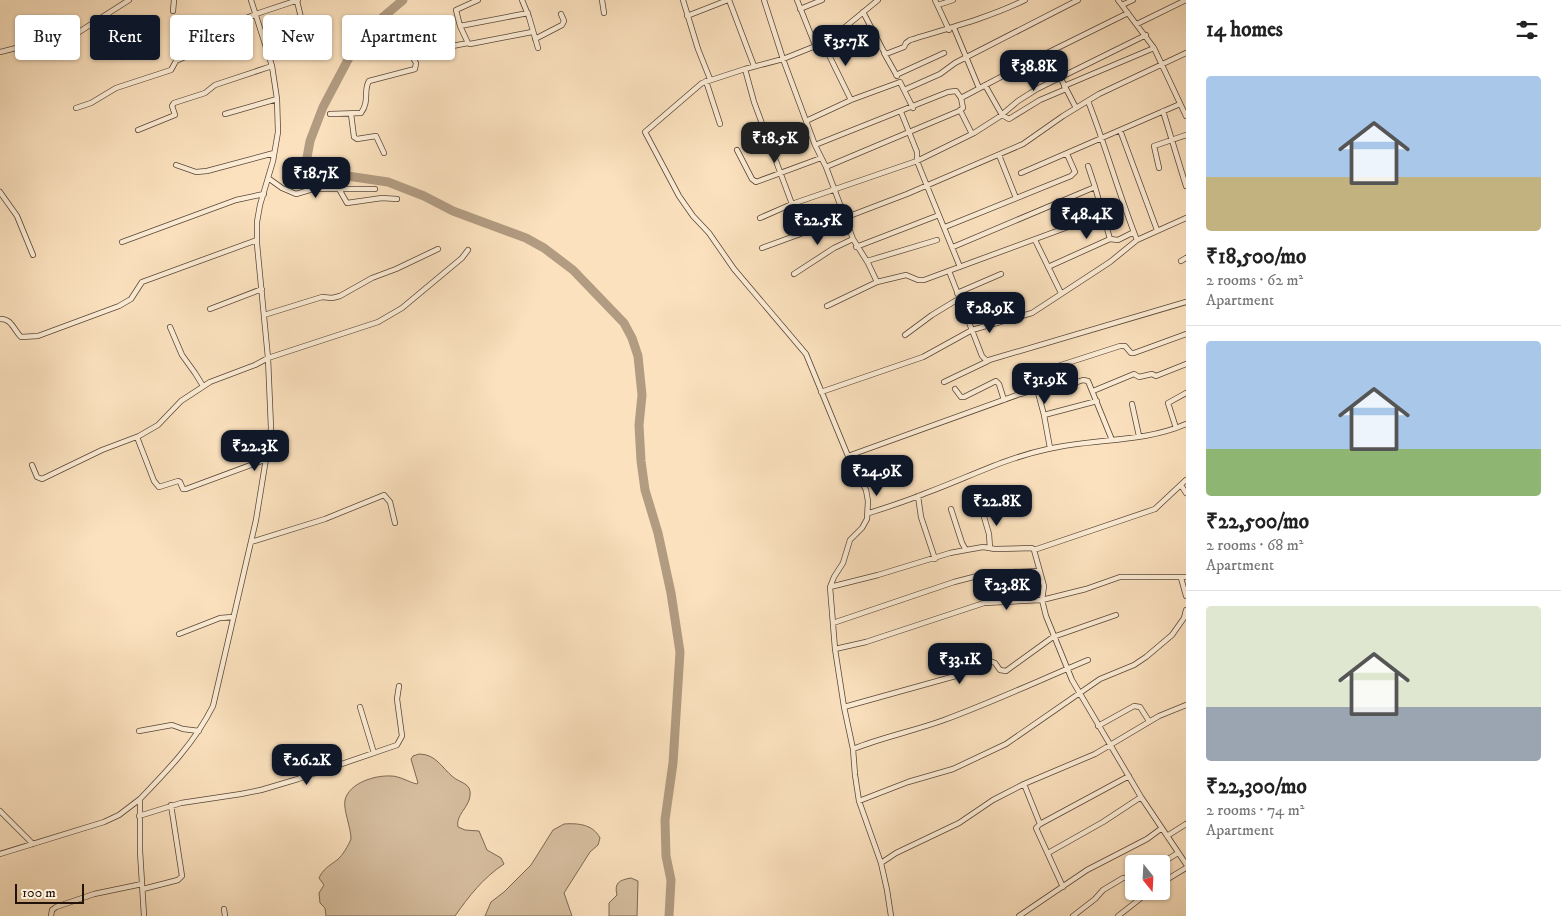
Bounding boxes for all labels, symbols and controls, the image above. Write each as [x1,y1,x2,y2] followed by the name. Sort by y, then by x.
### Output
[15,15,80,60] chip: Buy
[90,15,160,60] chip: Rent
[170,15,253,60] chip: Filters
[263,15,332,60] chip: New
[342,15,455,60] chip: Apartment
[1513,16,1541,44] icon: filters
[1206,17,1283,43] text: 14 homes
[805,24,887,67] pin: ₹35.7K
[823,31,869,51] text: ₹35.7K
[993,49,1075,92] pin: ₹38.8K
[1011,56,1057,76] text: ₹38.8K
[1329,108,1419,198] icon: home
[734,121,816,164] pin: ₹18.5K
[752,128,798,148] text: ₹18.5K
[275,156,357,199] pin: ₹18.7K
[293,163,339,183] text: ₹18.7K
[1046,198,1128,240] pin: ₹48.4K
[777,204,859,246] pin: ₹22.5K
[1062,204,1112,224] text: ₹48.4K
[794,210,842,230] text: ₹22.5K
[1206,244,1306,270] text: ₹18,500/mo
[1206,270,1303,290] text: 2 rooms · 62 m²
[1206,290,1274,310] text: Apartment
[949,292,1031,334] pin: ₹28.9K
[966,298,1014,318] text: ₹28.9K
[1004,362,1086,405] pin: ₹31.9K
[1023,369,1067,389] text: ₹31.9K
[1329,374,1419,464] icon: home
[214,430,296,472] pin: ₹22.3K
[232,436,278,456] text: ₹22.3K
[836,454,918,497] pin: ₹24.9K
[852,461,902,481] text: ₹24.9K
[956,484,1038,527] pin: ₹22.8K
[973,491,1021,511] text: ₹22.8K
[1206,509,1309,535] text: ₹22,500/mo
[1206,535,1303,555] text: 2 rooms · 68 m²
[1206,555,1274,575] text: Apartment
[966,568,1048,611] pin: ₹23.8K
[984,575,1030,595] text: ₹23.8K
[1329,639,1419,729] icon: home
[919,642,1001,685] pin: ₹33.1K
[939,649,981,669] text: ₹33.1K
[266,744,348,786] pin: ₹26.2K
[283,750,331,770] text: ₹26.2K
[1206,774,1307,800] text: ₹22,300/mo
[1206,800,1304,820] text: 2 rooms · 74 m²
[1206,820,1274,840] text: Apartment
[1125,855,1170,900] north arrow
[1125,855,1170,900] map controls
[15,881,84,904] scale bar
[22,884,56,902] text: 100 m

